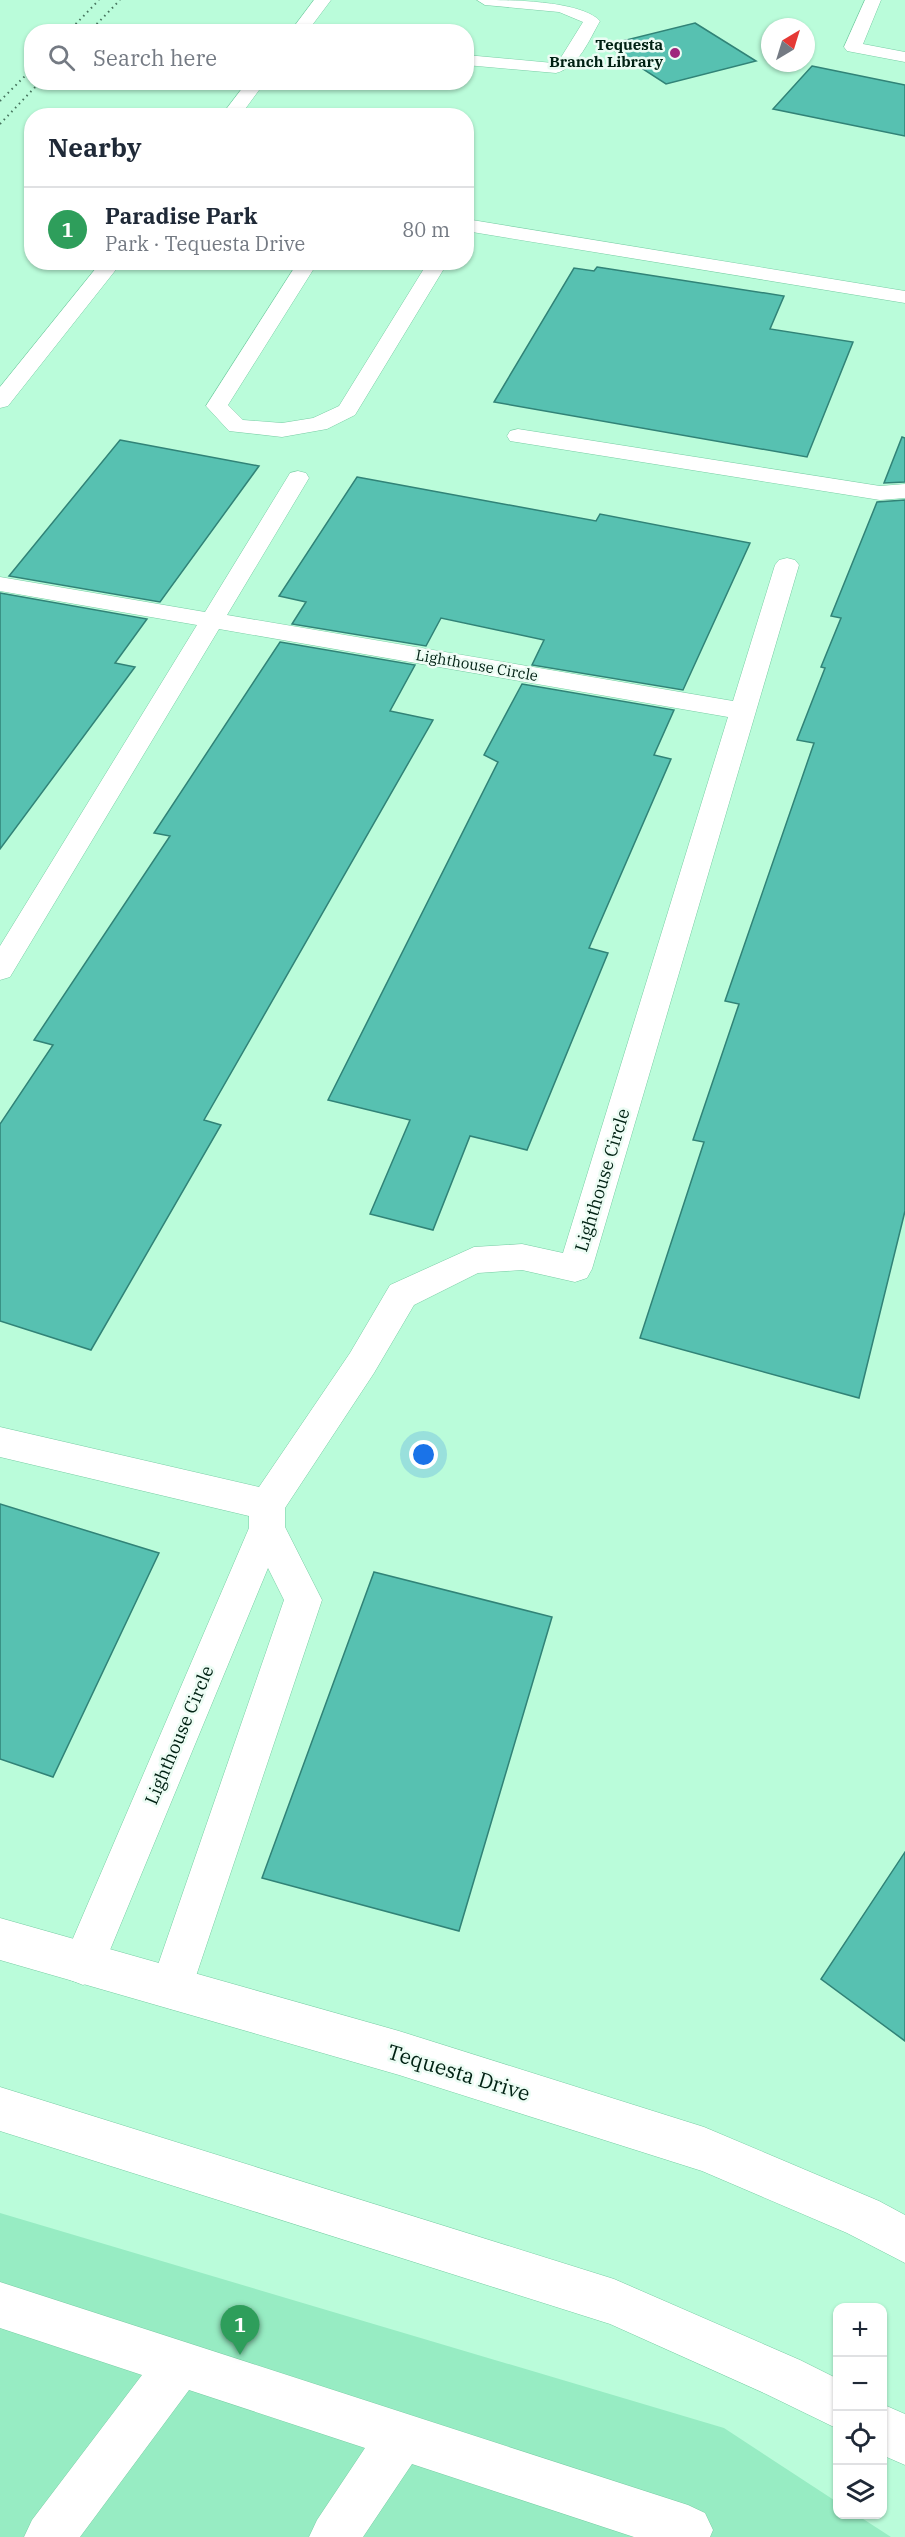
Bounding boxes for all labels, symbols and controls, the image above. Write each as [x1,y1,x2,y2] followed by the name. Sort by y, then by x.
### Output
[761,18,815,72] north arrow
[24,24,474,90] search box
[549,35,663,71] place label: Tequesta Branch Library
[45,41,78,74] icon: search
[93,43,217,72] text: Search here
[668,46,682,60] marker: Tequesta Branch Library
[48,130,142,164] text: Nearby
[105,201,257,230] text: Paradise Park
[62,216,74,243] text: 1
[402,216,450,243] text: 80 m
[105,230,305,257] text: Park · Tequesta Drive
[414,645,540,685] street label: Lighthouse Circle
[569,1106,635,1254] street label: Lighthouse Circle
[409,1440,438,1469] your location
[139,1662,219,1808] street label: Lighthouse Circle
[384,2037,534,2107] street label: Tequesta Drive
[833,2303,887,2519] map controls
[833,2303,887,2357] button: +
[220,2306,260,2355] pin: 1
[833,2357,887,2411] button: −
[833,2411,887,2465] button: locate
[833,2465,887,2519] button: layers

